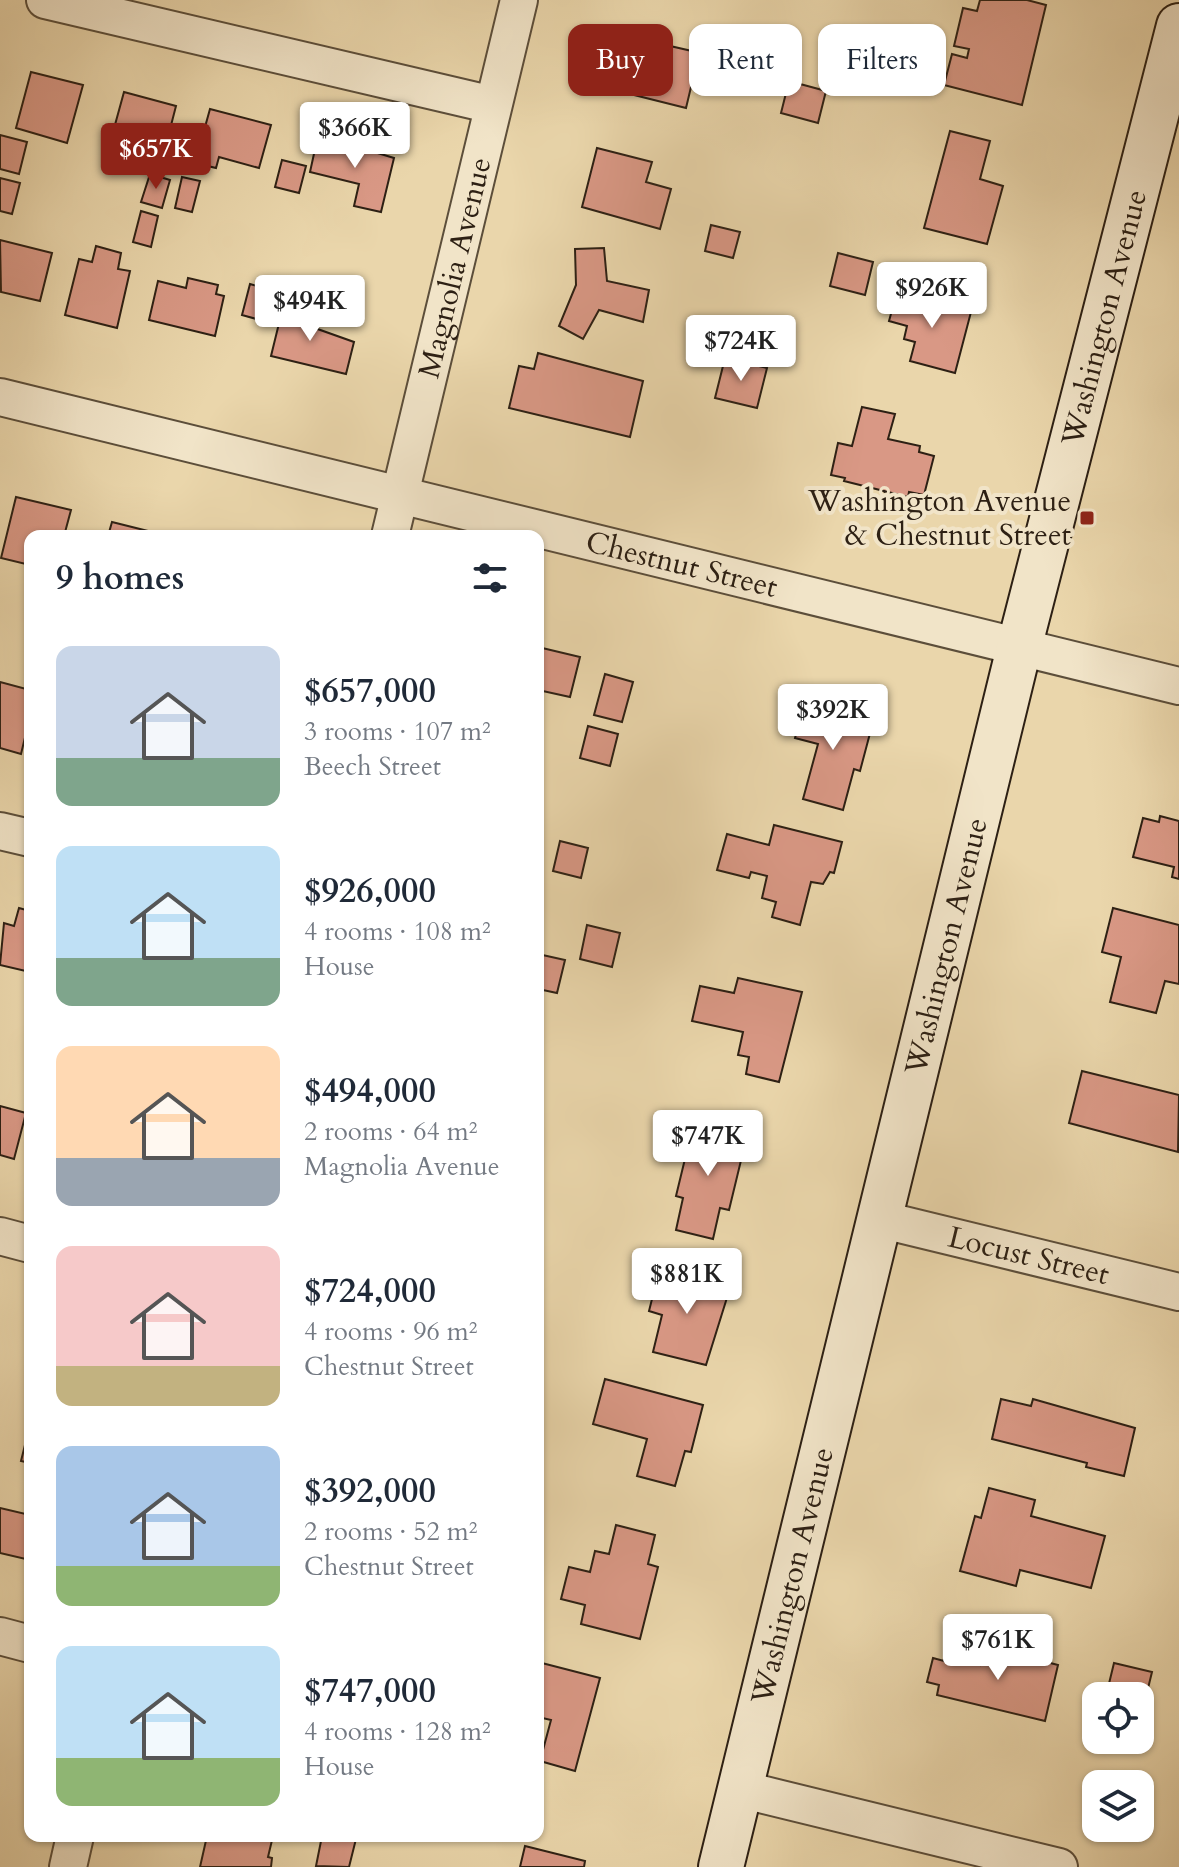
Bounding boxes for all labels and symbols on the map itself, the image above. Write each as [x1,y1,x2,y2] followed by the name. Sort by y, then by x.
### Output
[299,102,411,170] pin: $366K
[100,123,212,191] pin: $657K
[408,153,501,382] street label: Magnolia Avenue
[1051,185,1157,451] street label: Washington Avenue
[876,262,988,330] pin: $926K
[254,275,366,343] pin: $494K
[685,315,797,383] pin: $724K
[807,481,1072,556] place label: Washington Avenue & Chestnut Street
[1078,509,1096,527] marker: Washington Avenue & Chestnut Street
[582,521,782,607] street label: Chestnut Street
[777,684,889,752] pin: $392K
[895,813,997,1080] street label: Washington Avenue
[652,1110,764,1178] pin: $747K
[944,1216,1114,1295] street label: Locust Street
[631,1248,743,1316] pin: $881K
[741,1443,843,1709] street label: Washington Avenue
[942,1614,1054,1682] pin: $761K

